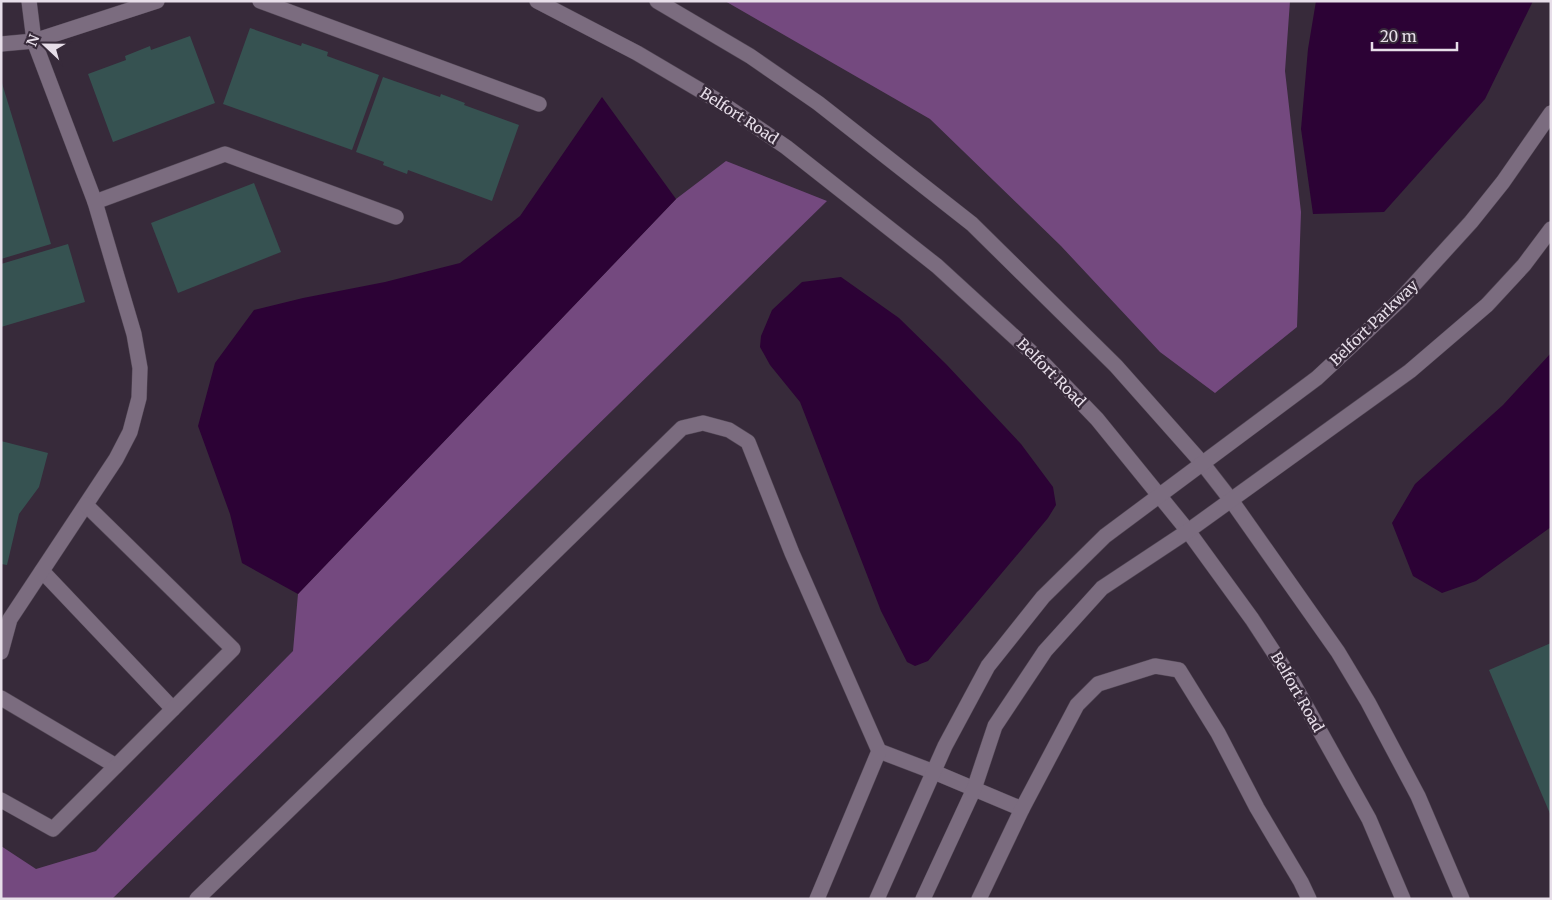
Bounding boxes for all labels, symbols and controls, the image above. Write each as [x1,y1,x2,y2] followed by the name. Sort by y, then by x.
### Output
[20,20,70,70] north arrow
[1372,20,1457,52] scale bar
[1380,27,1417,46] text: 20 m
[23,32,43,49] text: N
[697,83,782,148] street label: Belfort Road
[1325,275,1422,370] street label: Belfort Parkway
[1013,334,1090,411] street label: Belfort Road
[1267,648,1328,735] street label: Belfort Road

